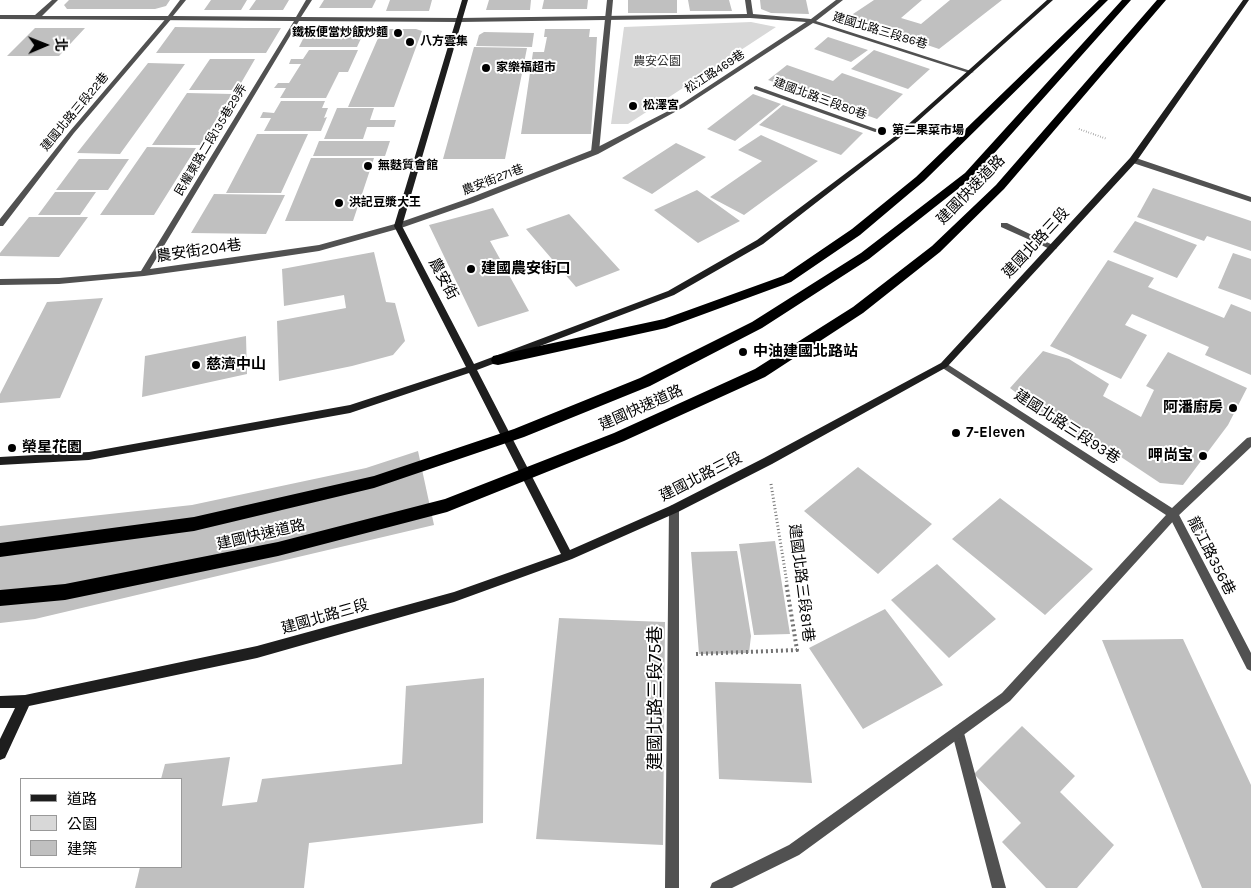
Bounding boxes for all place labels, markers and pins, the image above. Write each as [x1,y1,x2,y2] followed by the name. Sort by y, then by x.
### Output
[292,26,388,40] place label: 鐵板便當炒飯炒麵
[392,27,404,39] marker: 鐵板便當炒飯炒麵
[420,35,468,49] place label: 八方雲集
[404,36,416,48] marker: 八方雲集
[496,61,556,75] place label: 家樂福超市
[480,62,492,74] marker: 家樂福超市
[643,99,679,113] place label: 松澤宮
[627,100,639,112] marker: 松澤宮
[892,124,964,138] place label: 第二果菜市場
[876,125,888,137] marker: 第二果菜市場
[378,159,438,173] place label: 無麩質會館
[362,160,374,172] marker: 無麩質會館
[349,196,421,210] place label: 洪記豆漿大王
[333,197,345,209] marker: 洪記豆漿大王
[481,260,571,278] place label: 建國農安街口
[465,263,477,275] marker: 建國農安街口
[753,343,858,361] place label: 中油建國北路站
[737,346,749,358] marker: 中油建國北路站
[206,356,266,374] place label: 慈濟中山
[190,359,202,371] marker: 慈濟中山
[1163,399,1223,417] place label: 阿潘廚房
[1227,402,1239,414] marker: 阿潘廚房
[966,424,1025,442] place label: 7-Eleven
[950,427,962,439] marker: 7-Eleven
[22,439,82,457] place label: 榮星花園
[6,442,18,454] marker: 榮星花園
[1148,447,1193,465] place label: 呷尚宝
[1197,450,1209,462] marker: 呷尚宝

